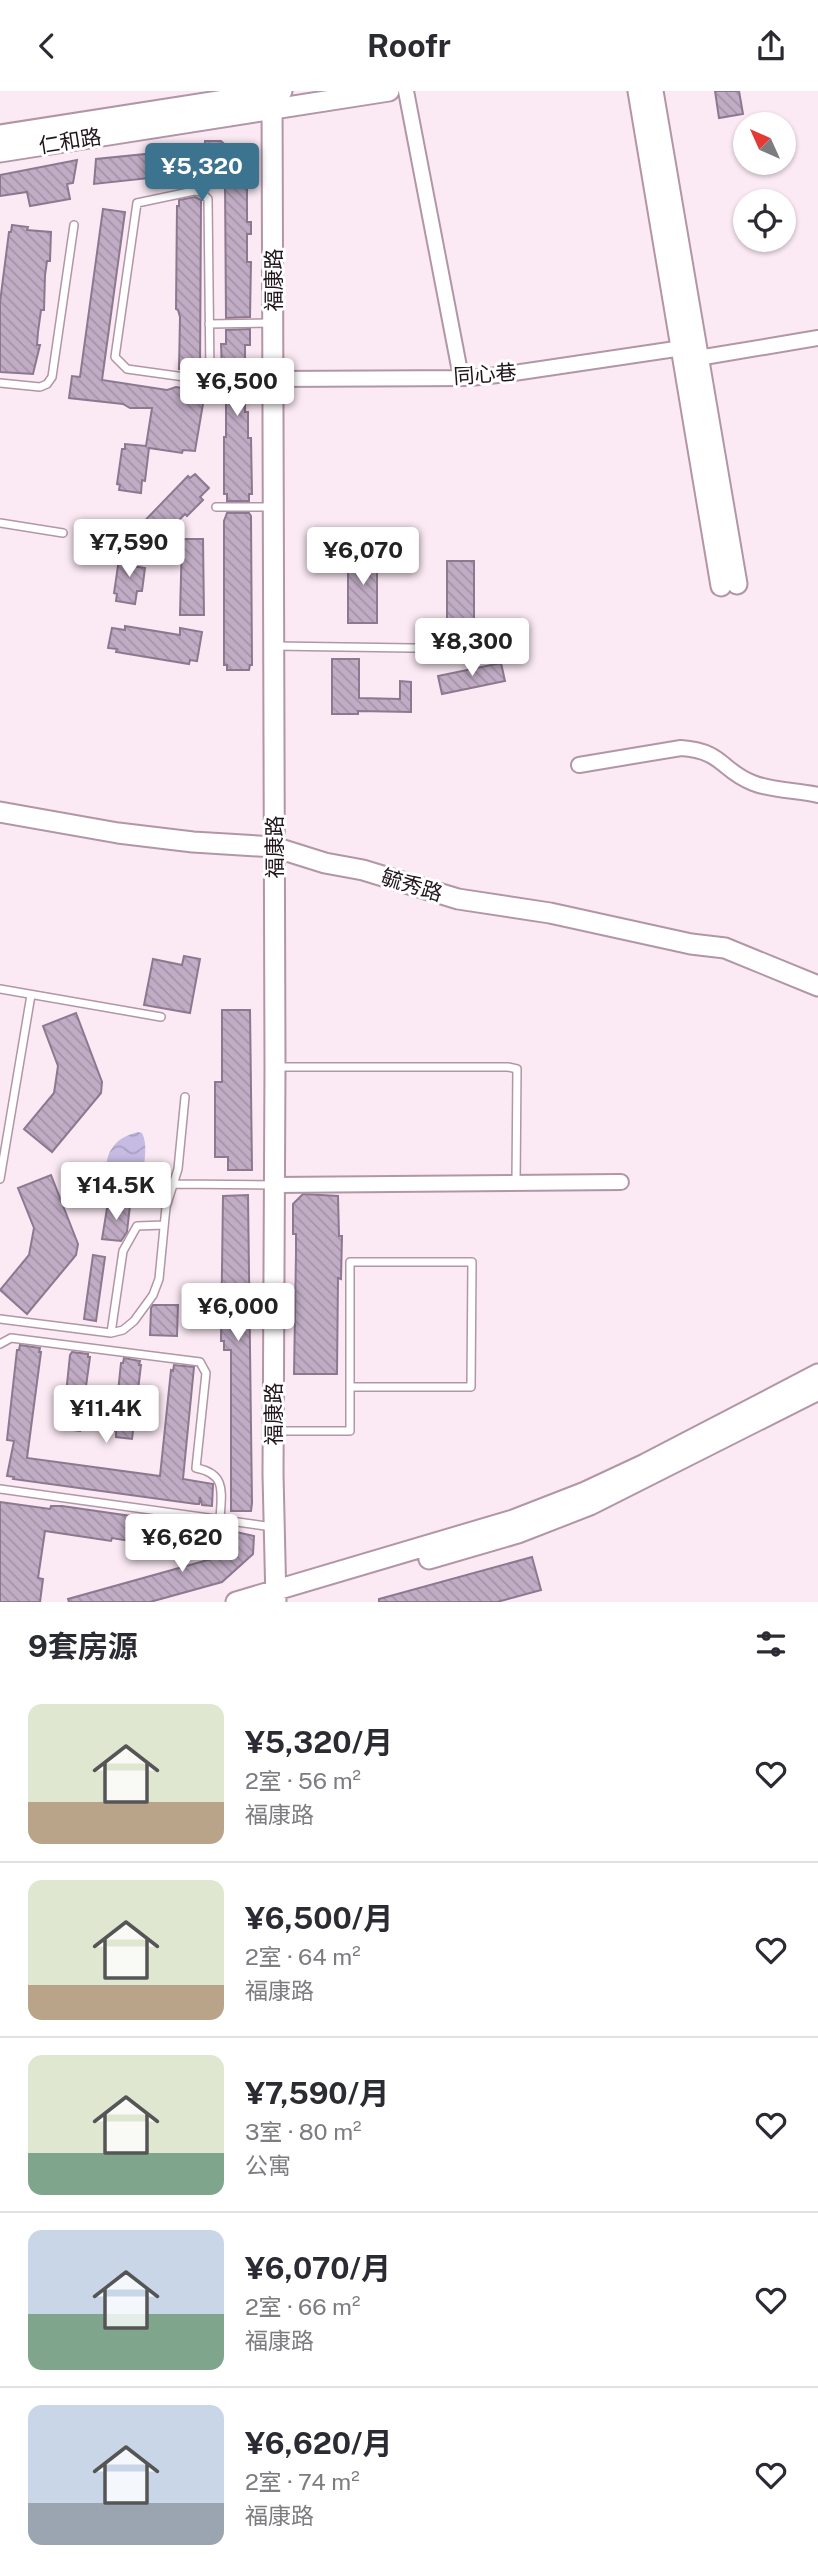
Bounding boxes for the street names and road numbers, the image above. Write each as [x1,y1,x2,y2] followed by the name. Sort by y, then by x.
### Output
[37,124,103,158] street label: 仁和路
[261,249,286,312] street label: 福康路
[453,359,517,389] street label: 同心巷
[262,816,287,879] street label: 福康路
[378,864,446,906] street label: 毓秀路
[261,1383,286,1446] street label: 福康路

